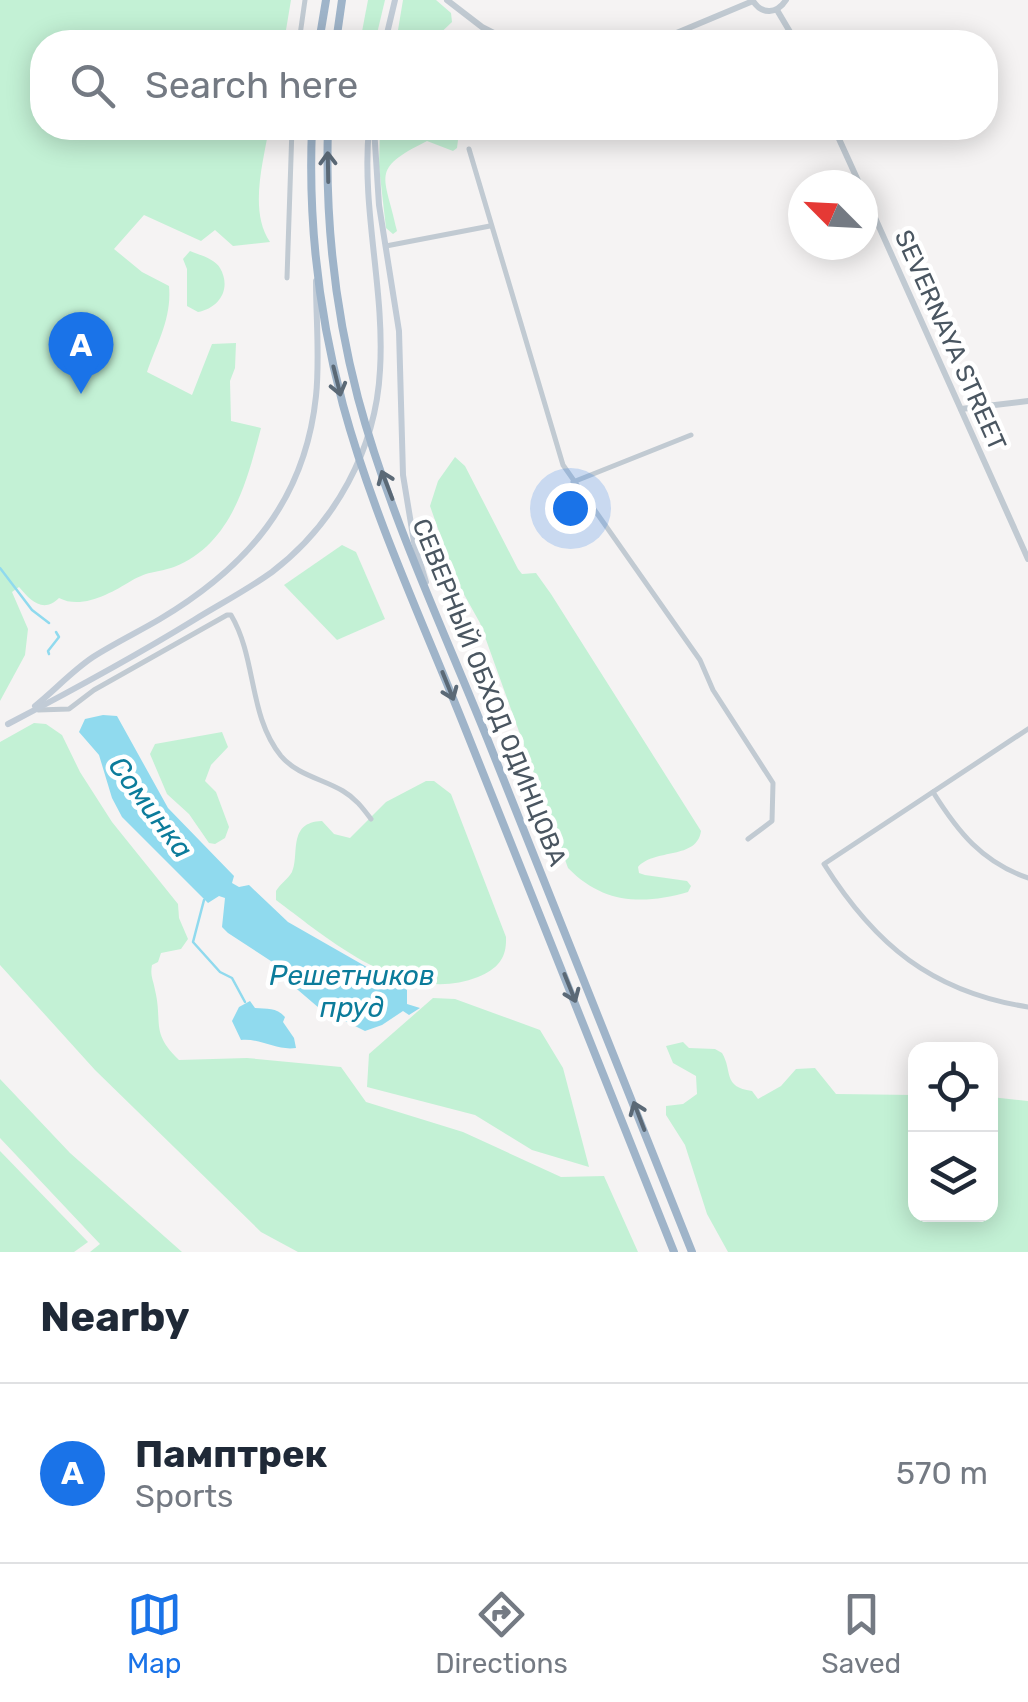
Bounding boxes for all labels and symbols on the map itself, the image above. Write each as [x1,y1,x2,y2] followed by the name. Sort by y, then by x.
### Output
[318,152,338,184] one-way arrow
[788,170,878,260] north arrow
[889,225,1012,455] street label: SEVERNAYA STREET
[48,312,114,394] pin: A
[329,364,347,396] one-way arrow
[377,470,395,501] one-way arrow
[545,483,596,534] your location
[406,514,573,870] street label: СЕВЕРНЫЙ ОБХОД ОДИНЦОВА
[441,671,459,701] one-way arrow
[102,750,200,865] water label: Соминка
[269,959,435,1024] water label: Решетников пруд
[563,972,581,1002] one-way arrow
[628,1102,646,1132] one-way arrow

